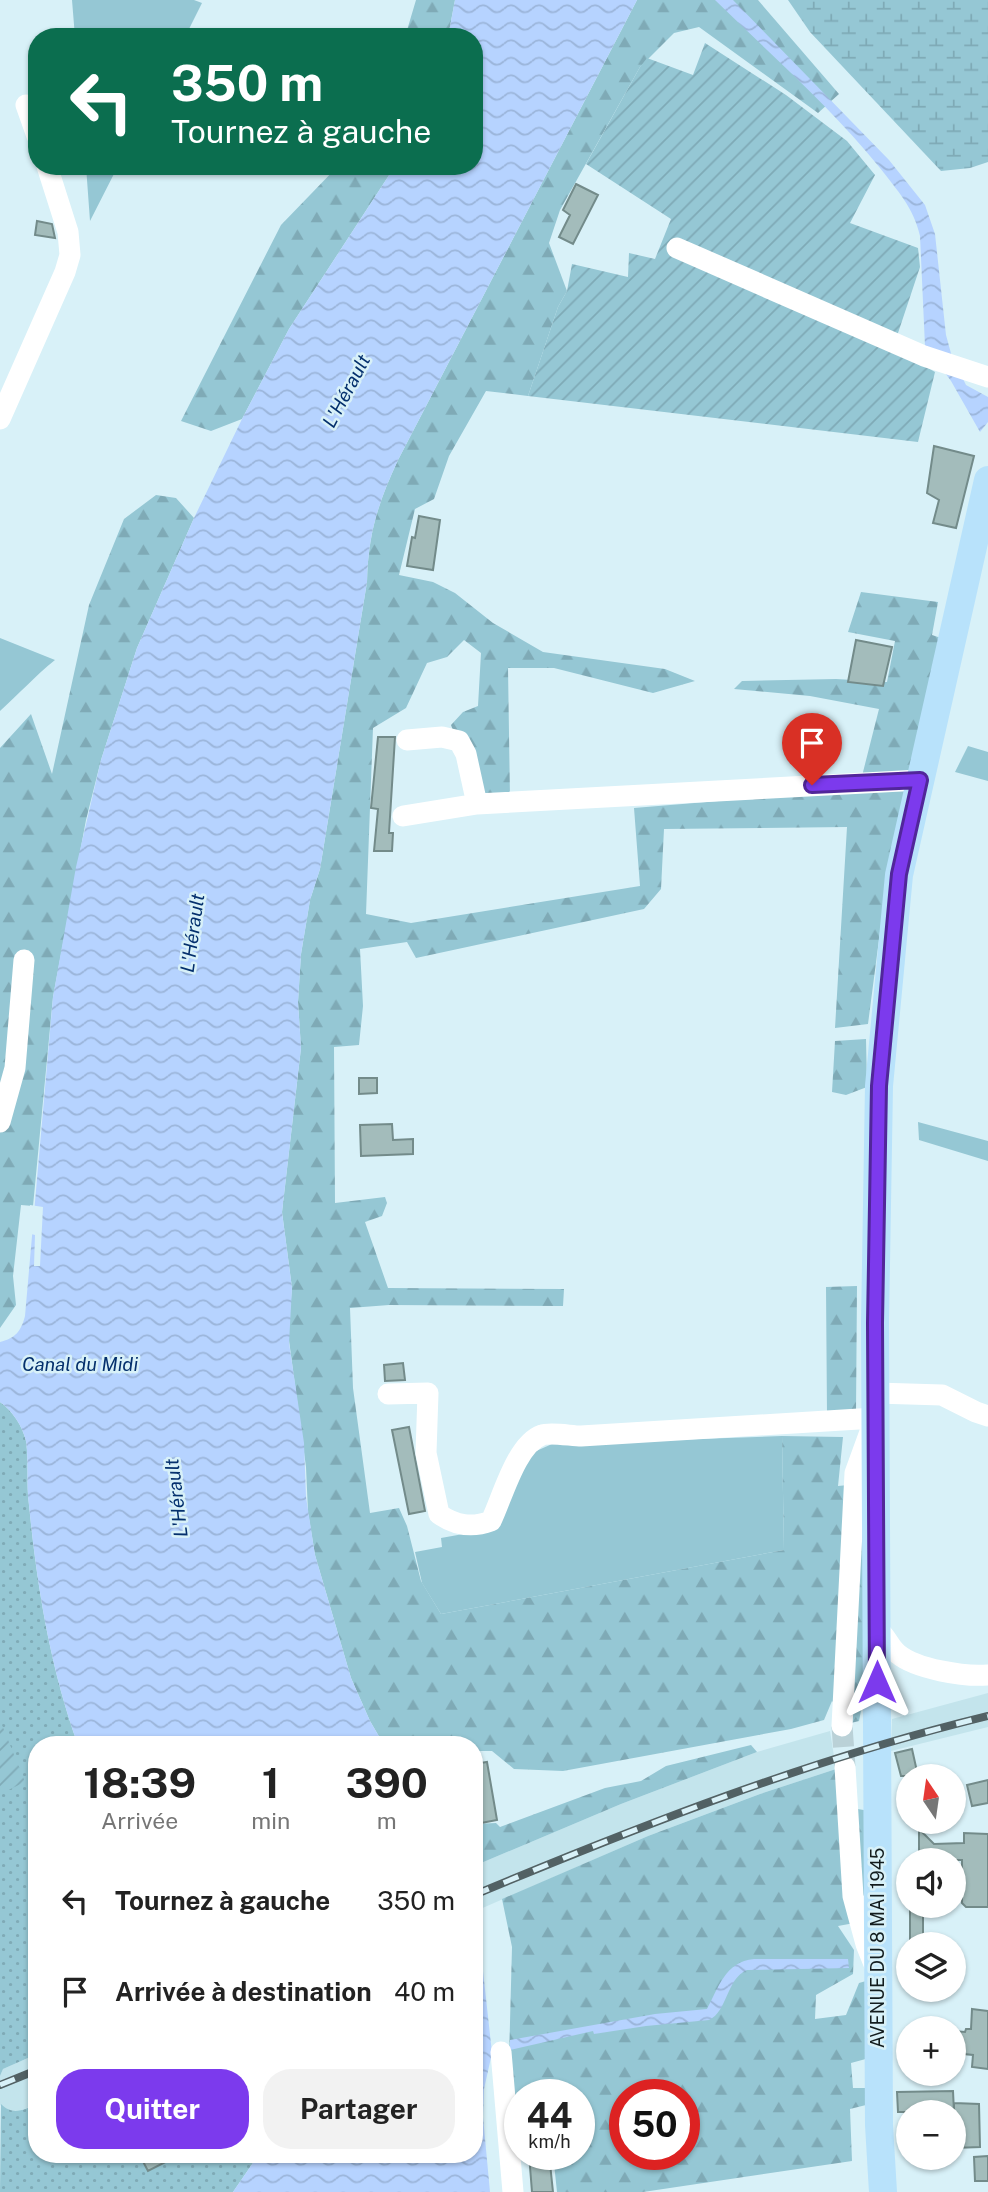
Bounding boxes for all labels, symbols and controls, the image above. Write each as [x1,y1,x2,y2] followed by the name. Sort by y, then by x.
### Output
[171,54,323,112] text: 350 m
[56,56,147,147] icon: left
[171,113,431,150] text: Tournez à gauche
[318,351,374,431] water label: L'Hérault
[782,713,842,785] pin
[793,724,831,762] icon: arrive
[176,892,208,974] water label: L'Hérault
[22,1353,138,1375] water label: Canal du Midi
[160,1457,192,1539] water label: L'Hérault
[840,1645,914,1719] position arrow
[83,1758,196,1807] text: 18:39
[262,1758,280,1807] text: 1
[345,1758,428,1807] text: 390
[896,1764,966,1834] north arrow
[896,1764,966,2170] map controls
[101,1807,178,1834] text: Arrivée
[251,1807,290,1834] text: min
[377,1807,397,1834] text: m
[867,1848,888,2048] street label: AVENUE DU 8 MAI 1945
[896,1848,966,1918] button: sound
[56,1882,94,1920] icon: left
[115,1885,330,1916] text: Tournez à gauche
[377,1885,455,1916] text: 350 m
[896,1932,966,2002] button: layers
[56,1973,94,2011] icon: arrive
[115,1976,372,2007] text: Arrivée à destination
[394,1976,455,2007] text: 40 m
[896,2016,966,2086] button: +
[56,2069,249,2149] button: Quitter
[263,2069,455,2149] button: Partager
[609,2079,700,2170] speed limit sign: 50
[527,2095,572,2136] text: 44
[896,2100,966,2170] button: −
[528,2131,571,2152] text: km/h

